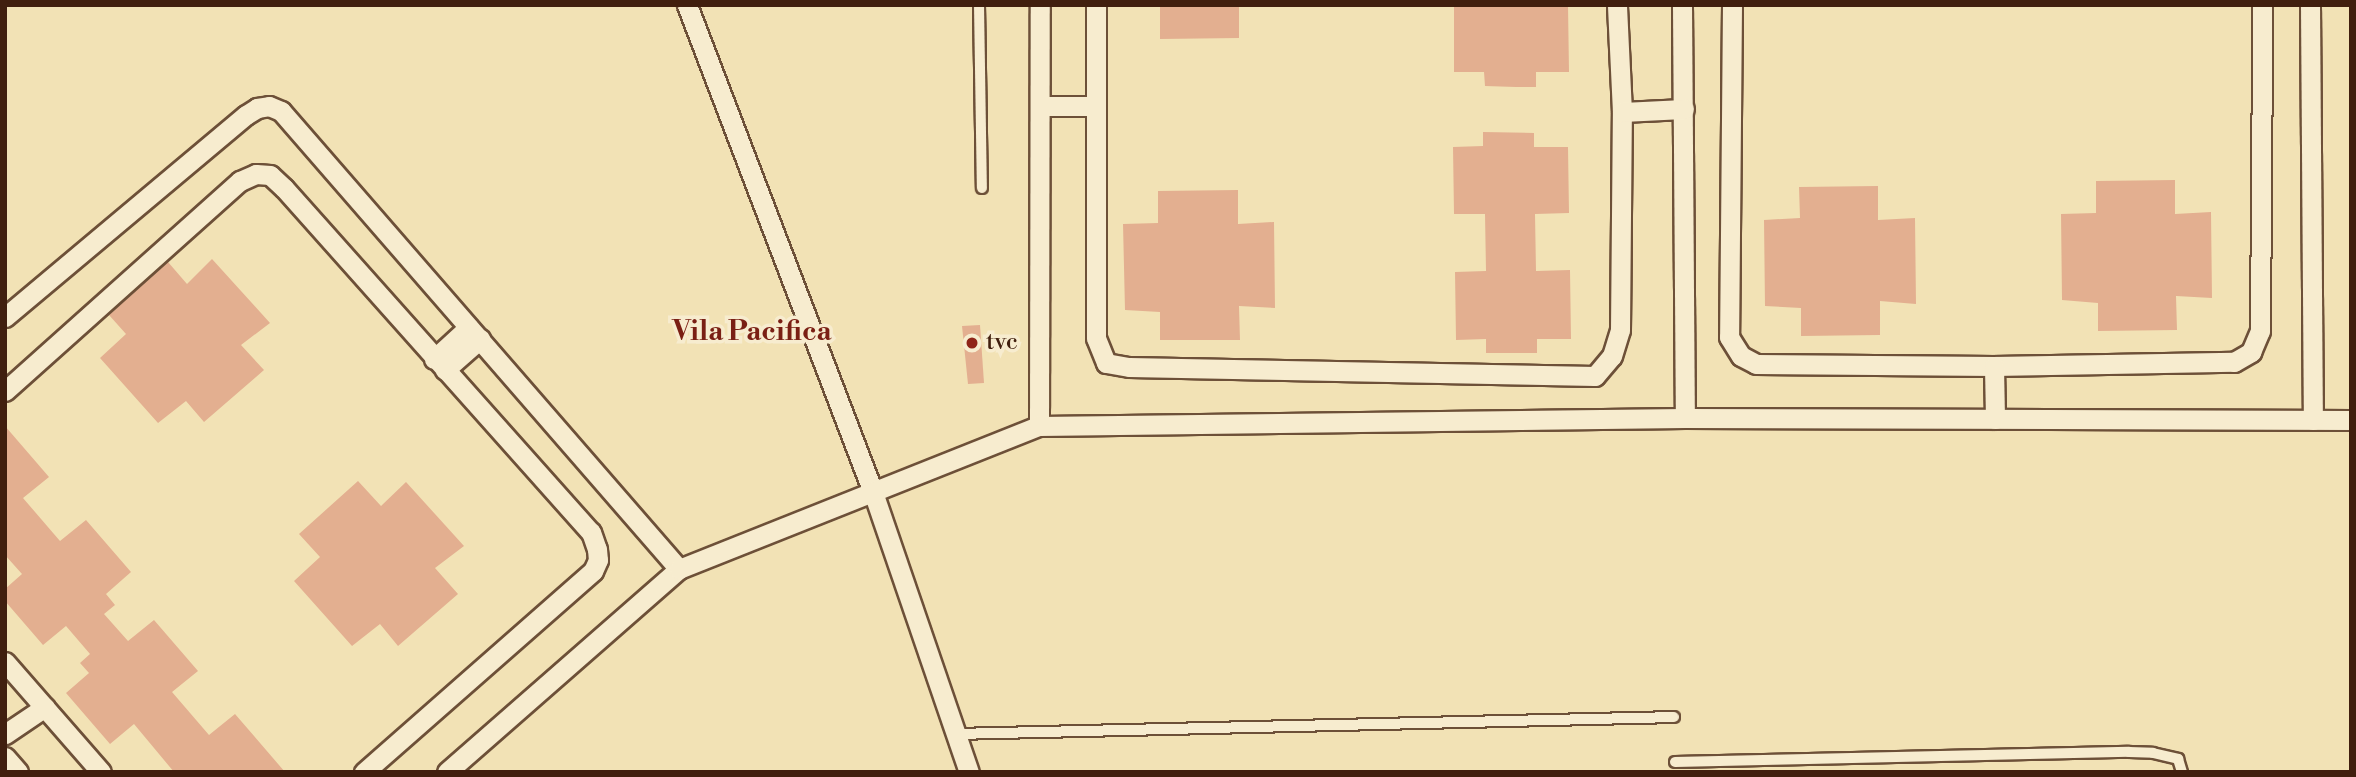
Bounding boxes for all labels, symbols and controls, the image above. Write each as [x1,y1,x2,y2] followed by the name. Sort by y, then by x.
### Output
[672,315,832,349] district label: Vila Pacifica
[986,329,1018,357] place label: tvc
[964,335,980,351] marker: tvc

